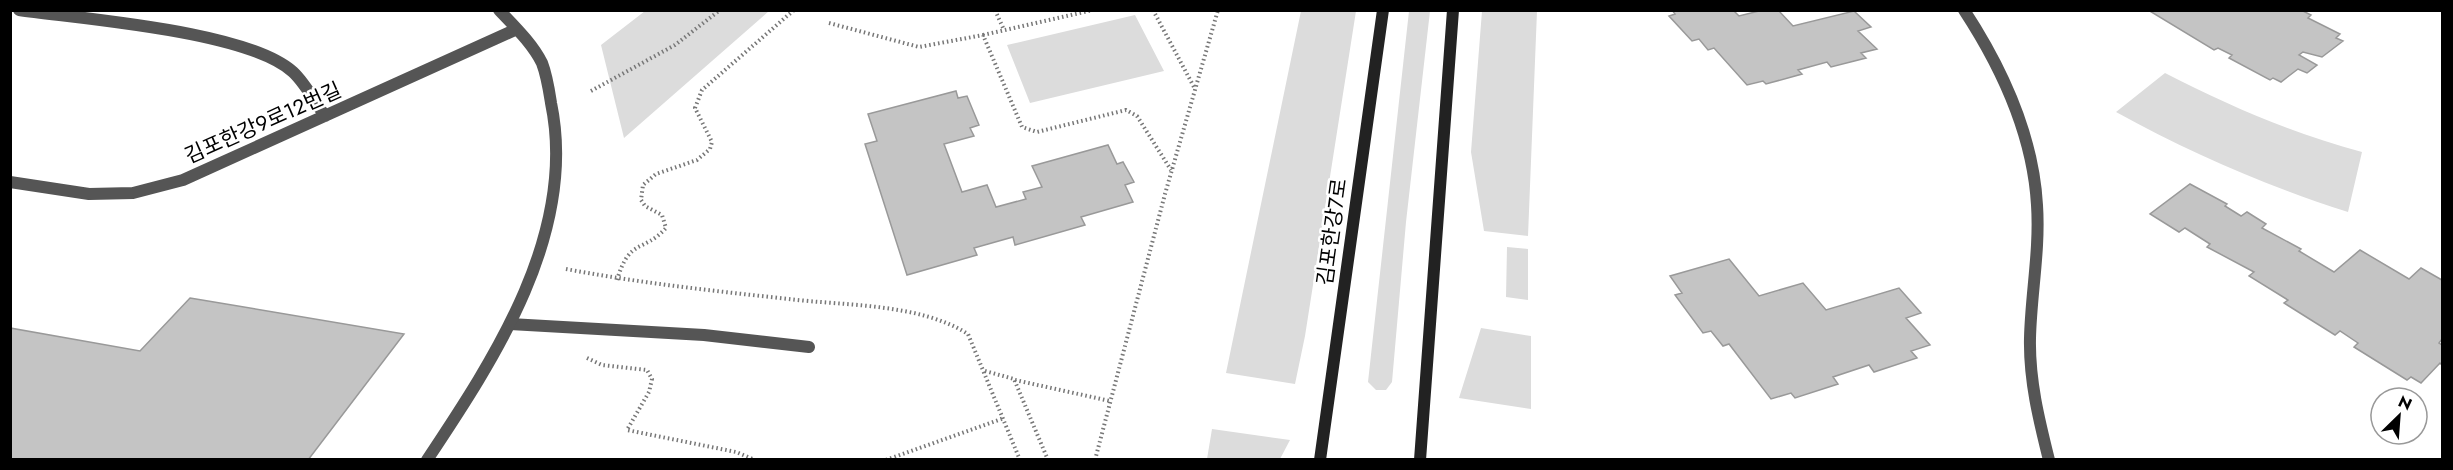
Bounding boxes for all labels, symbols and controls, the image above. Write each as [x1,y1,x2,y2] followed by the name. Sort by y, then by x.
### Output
[180,75,346,171] street label: 김포한강9로12번길
[1310,177,1354,287] street label: 김포한강7로
[2369,386,2429,446] north arrow
[2395,390,2416,416] text: N

